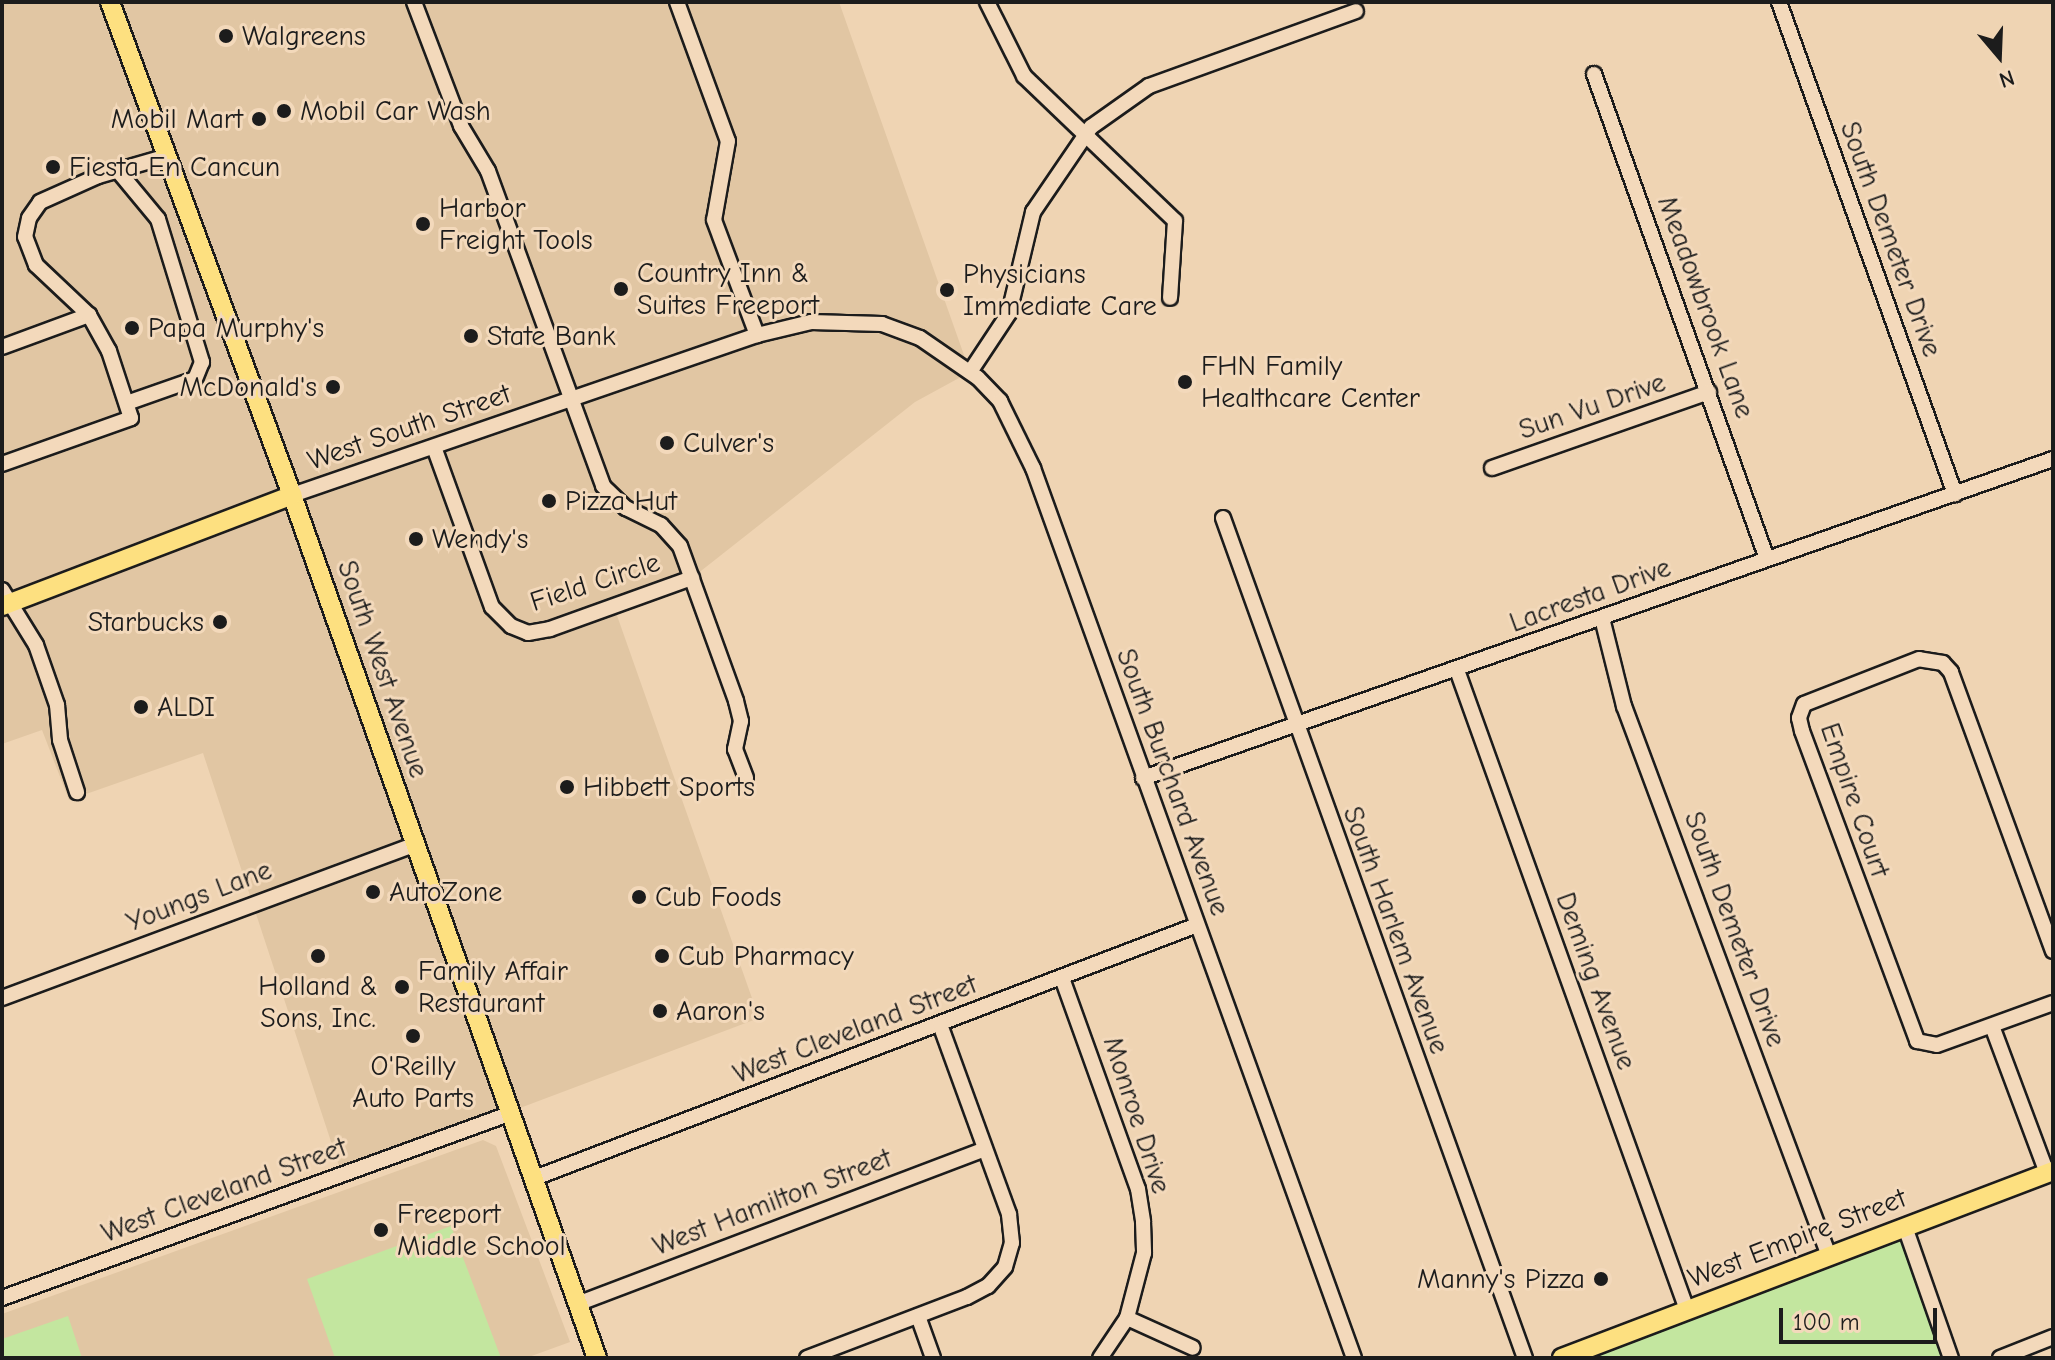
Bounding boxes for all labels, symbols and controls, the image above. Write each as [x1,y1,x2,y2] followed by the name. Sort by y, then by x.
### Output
[1959,16,2039,96] north arrow
[242,19,366,53] place label: Walgreens
[217,27,235,45] marker: Walgreens
[1996,64,2018,93] text: N
[300,94,491,128] place label: Mobil Car Wash
[111,102,243,136] place label: Mobil Mart
[275,102,293,120] marker: Mobil Car Wash
[250,110,268,128] marker: Mobil Mart
[1833,117,1949,361] street label: South Demeter Drive
[69,150,280,184] place label: Fiesta En Cancun
[44,158,62,176] marker: Fiesta En Cancun
[439,191,593,257] place label: Harbor Freight Tools
[1650,191,1762,423] street label: Meadowbrook Lane
[414,215,432,233] marker: Harbor Freight Tools
[637,256,819,322] place label: Country Inn & Suites Freeport
[963,257,1157,323] place label: Physicians Immediate Care
[612,280,630,298] marker: Country Inn & Suites Freeport
[938,281,956,299] marker: Physicians Immediate Care
[148,311,324,345] place label: Papa Murphy's
[123,319,141,337] marker: Papa Murphy's
[487,319,616,353] place label: State Bank
[462,327,480,345] marker: State Bank
[1201,349,1420,415] place label: FHN Family Healthcare Center
[1514,365,1670,447] street label: Sun Vu Drive
[180,370,317,404] place label: McDonald's
[1176,373,1194,391] marker: FHN Family Healthcare Center
[303,377,515,477] street label: West South Street
[324,378,342,396] marker: McDonald's
[683,426,774,460] place label: Culver's
[658,434,676,452] marker: Culver's
[565,484,677,518] place label: Pizza Hut
[540,492,558,510] marker: Pizza Hut
[432,522,528,556] place label: Wendy's
[407,530,425,548] marker: Wendy's
[526,545,664,619] street label: Field Circle
[1505,550,1675,640] street label: Lacresta Drive
[330,556,436,782] street label: South West Avenue
[88,605,204,639] place label: Starbucks
[211,613,229,631] marker: Starbucks
[1109,644,1237,920] street label: South Burchard Avenue
[157,690,215,724] place label: ALDI
[132,698,150,716] marker: ALDI
[1813,719,1897,881] street label: Empire Court
[583,770,755,804] place label: Hibbett Sports
[558,778,576,796] marker: Hibbett Sports
[1336,802,1456,1058] street label: South Harlem Avenue
[1677,807,1793,1051] street label: South Demeter Drive
[122,853,276,939] street label: Youngs Lane
[389,875,502,909] place label: AutoZone
[655,880,782,914] place label: Cub Foods
[364,883,382,901] marker: AutoZone
[630,888,648,906] marker: Cub Foods
[1548,888,1644,1074] street label: Deming Avenue
[678,939,854,973] place label: Cub Pharmacy
[309,947,327,965] marker: Holland & Sons, Inc.
[653,947,671,965] marker: Cub Pharmacy
[418,954,568,1020] place label: Family Affair Restaurant
[728,967,982,1091] street label: West Cleveland Street
[258,969,378,1035] place label: Holland & Sons, Inc.
[393,978,411,996] marker: Family Affair Restaurant
[676,994,765,1028] place label: Aaron's
[651,1002,669,1020] marker: Aaron's
[404,1027,422,1045] marker: O'Reilly Auto Parts
[1096,1032,1178,1198] street label: Monroe Drive
[352,1049,474,1115] place label: O'Reilly Auto Parts
[97,1130,351,1250] street label: West Cleveland Street
[648,1141,896,1263] street label: West Hamilton Street
[1683,1181,1911,1295] street label: West Empire Street
[397,1197,566,1263] place label: Freeport Middle School
[372,1221,390,1239] marker: Freeport Middle School
[1417,1262,1585,1296] place label: Manny's Pizza
[1592,1270,1610,1288] marker: Manny's Pizza
[1783,1292,1941,1342] scale bar
[1793,1308,1860,1336] text: 100 m

